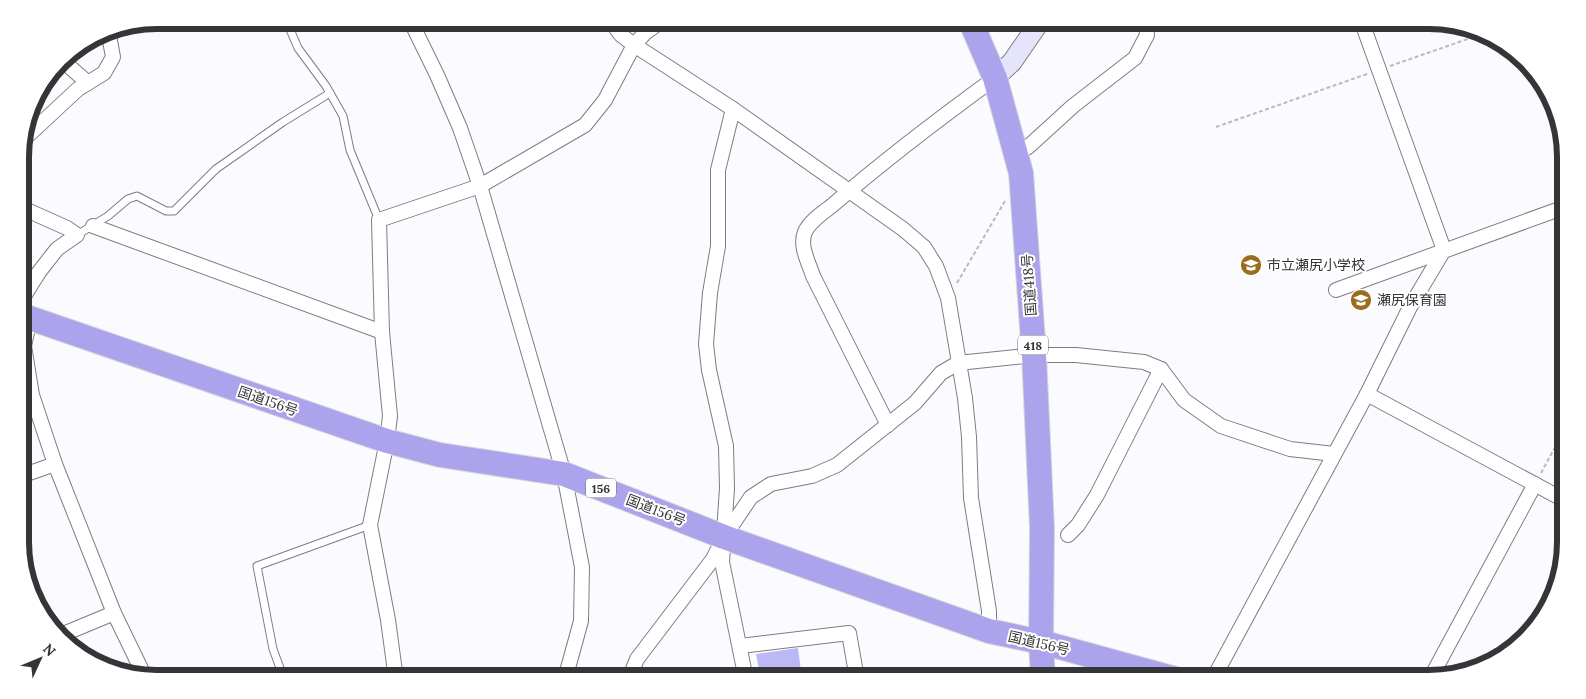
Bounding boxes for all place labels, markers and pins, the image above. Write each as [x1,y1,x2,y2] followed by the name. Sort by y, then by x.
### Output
[1239,253,1263,277] school or university icon: 市立瀬尻小学校
[1267,256,1365,274] place label: 市立瀬尻小学校
[1349,288,1373,312] school or university icon: 瀬尻保育園
[1377,291,1447,309] place label: 瀬尻保育園

